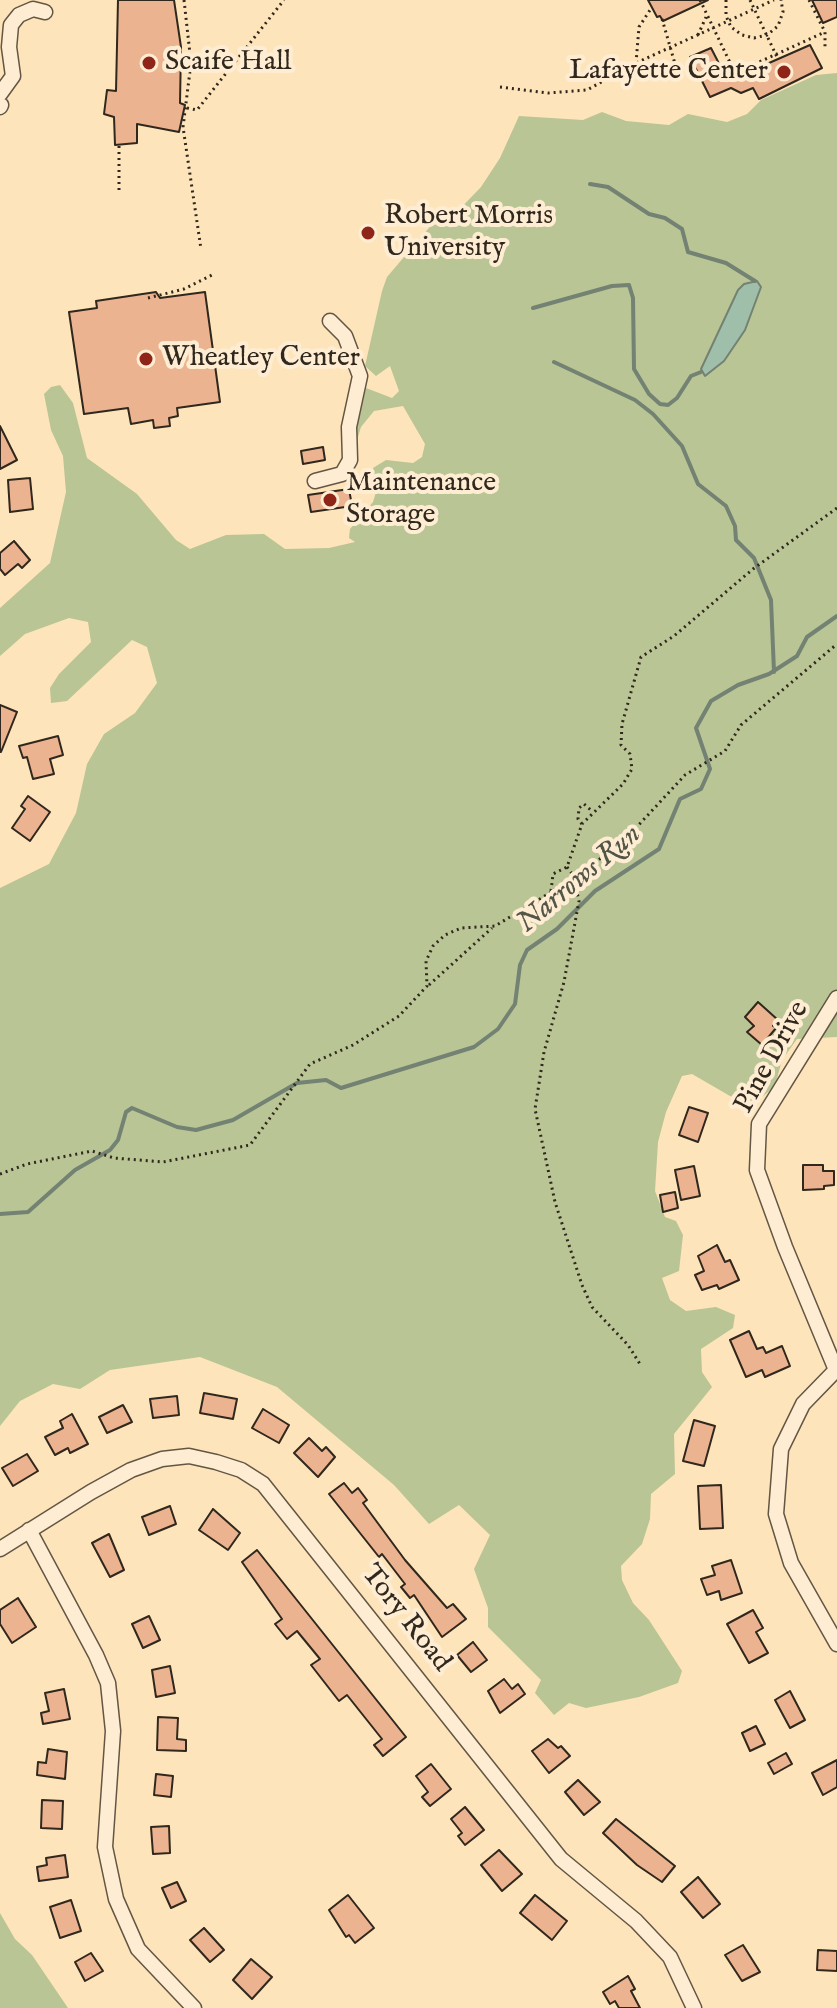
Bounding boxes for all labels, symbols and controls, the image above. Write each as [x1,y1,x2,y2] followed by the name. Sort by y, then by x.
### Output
[165,46,291,80] place label: Scaife Hall
[140,54,158,72] marker: Scaife Hall
[569,55,768,89] place label: Lafayette Center
[775,63,793,81] marker: Lafayette Center
[384,200,553,266] place label: Robert Morris University
[359,224,377,242] marker: Robert Morris University
[162,342,360,376] place label: Wheatley Center
[137,350,155,368] marker: Wheatley Center
[346,467,496,533] place label: Maintenance Storage
[321,491,339,509] marker: Maintenance Storage
[510,818,650,942] water label: Narrows Run
[729,996,817,1120] street label: Pine Drive
[353,1559,457,1679] street label: Tory Road

